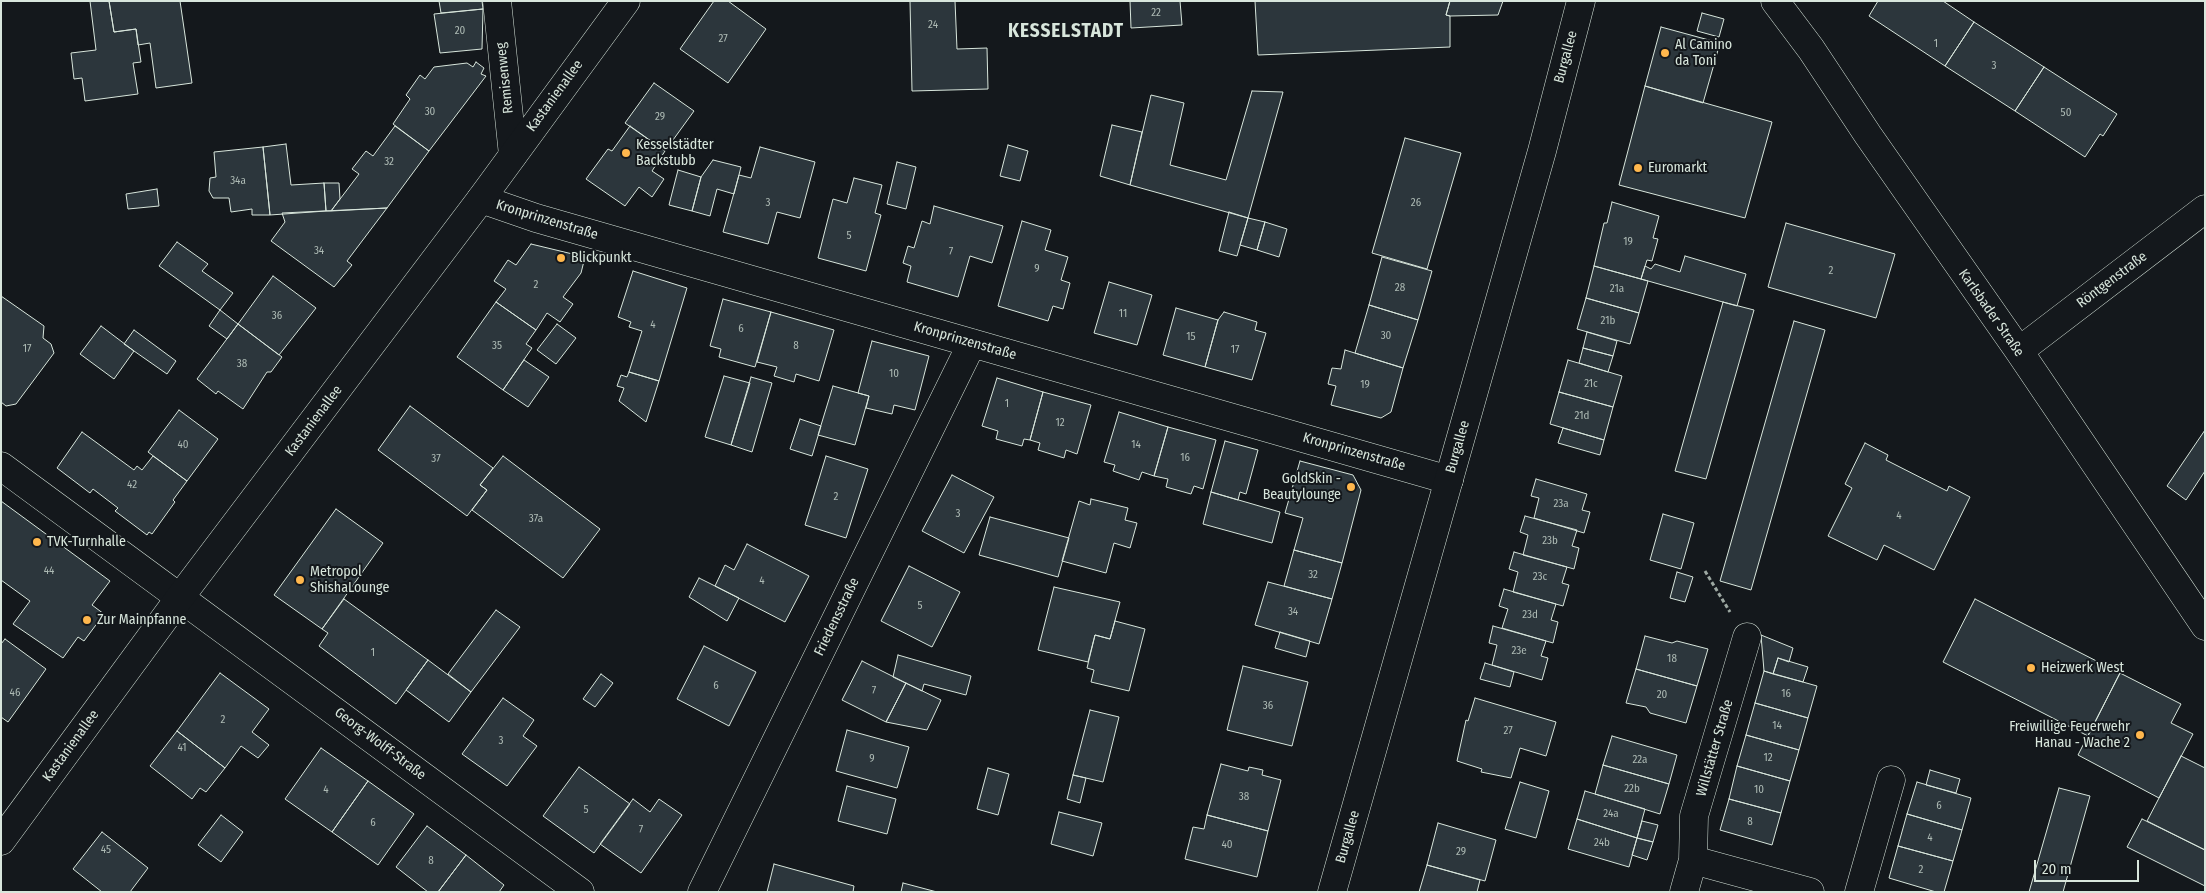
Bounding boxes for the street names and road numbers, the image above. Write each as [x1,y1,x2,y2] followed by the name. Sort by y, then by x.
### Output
[1551,29,1581,85] street label: Burgallee
[493,42,517,114] street label: Remisenweg
[523,57,587,135] street label: Kastanienallee
[494,196,600,244] street label: Kronprinzenstraße
[2074,248,2150,312] street label: Röntgenstraße
[1955,266,2027,360] street label: Karlsbader Straße
[912,318,1018,364] street label: Kronprinzenstraße
[282,382,346,460] street label: Kastanienallee
[1443,419,1473,475] street label: Burgallee
[1301,429,1407,475] street label: Kronprinzenstraße
[811,575,863,659] street label: Friedensstraße
[1693,698,1737,798] street label: Willstätter Straße
[331,704,429,784] street label: Georg-Wolff-Straße
[39,707,103,785] street label: Kastanienallee
[1333,809,1363,865] street label: Burgallee

